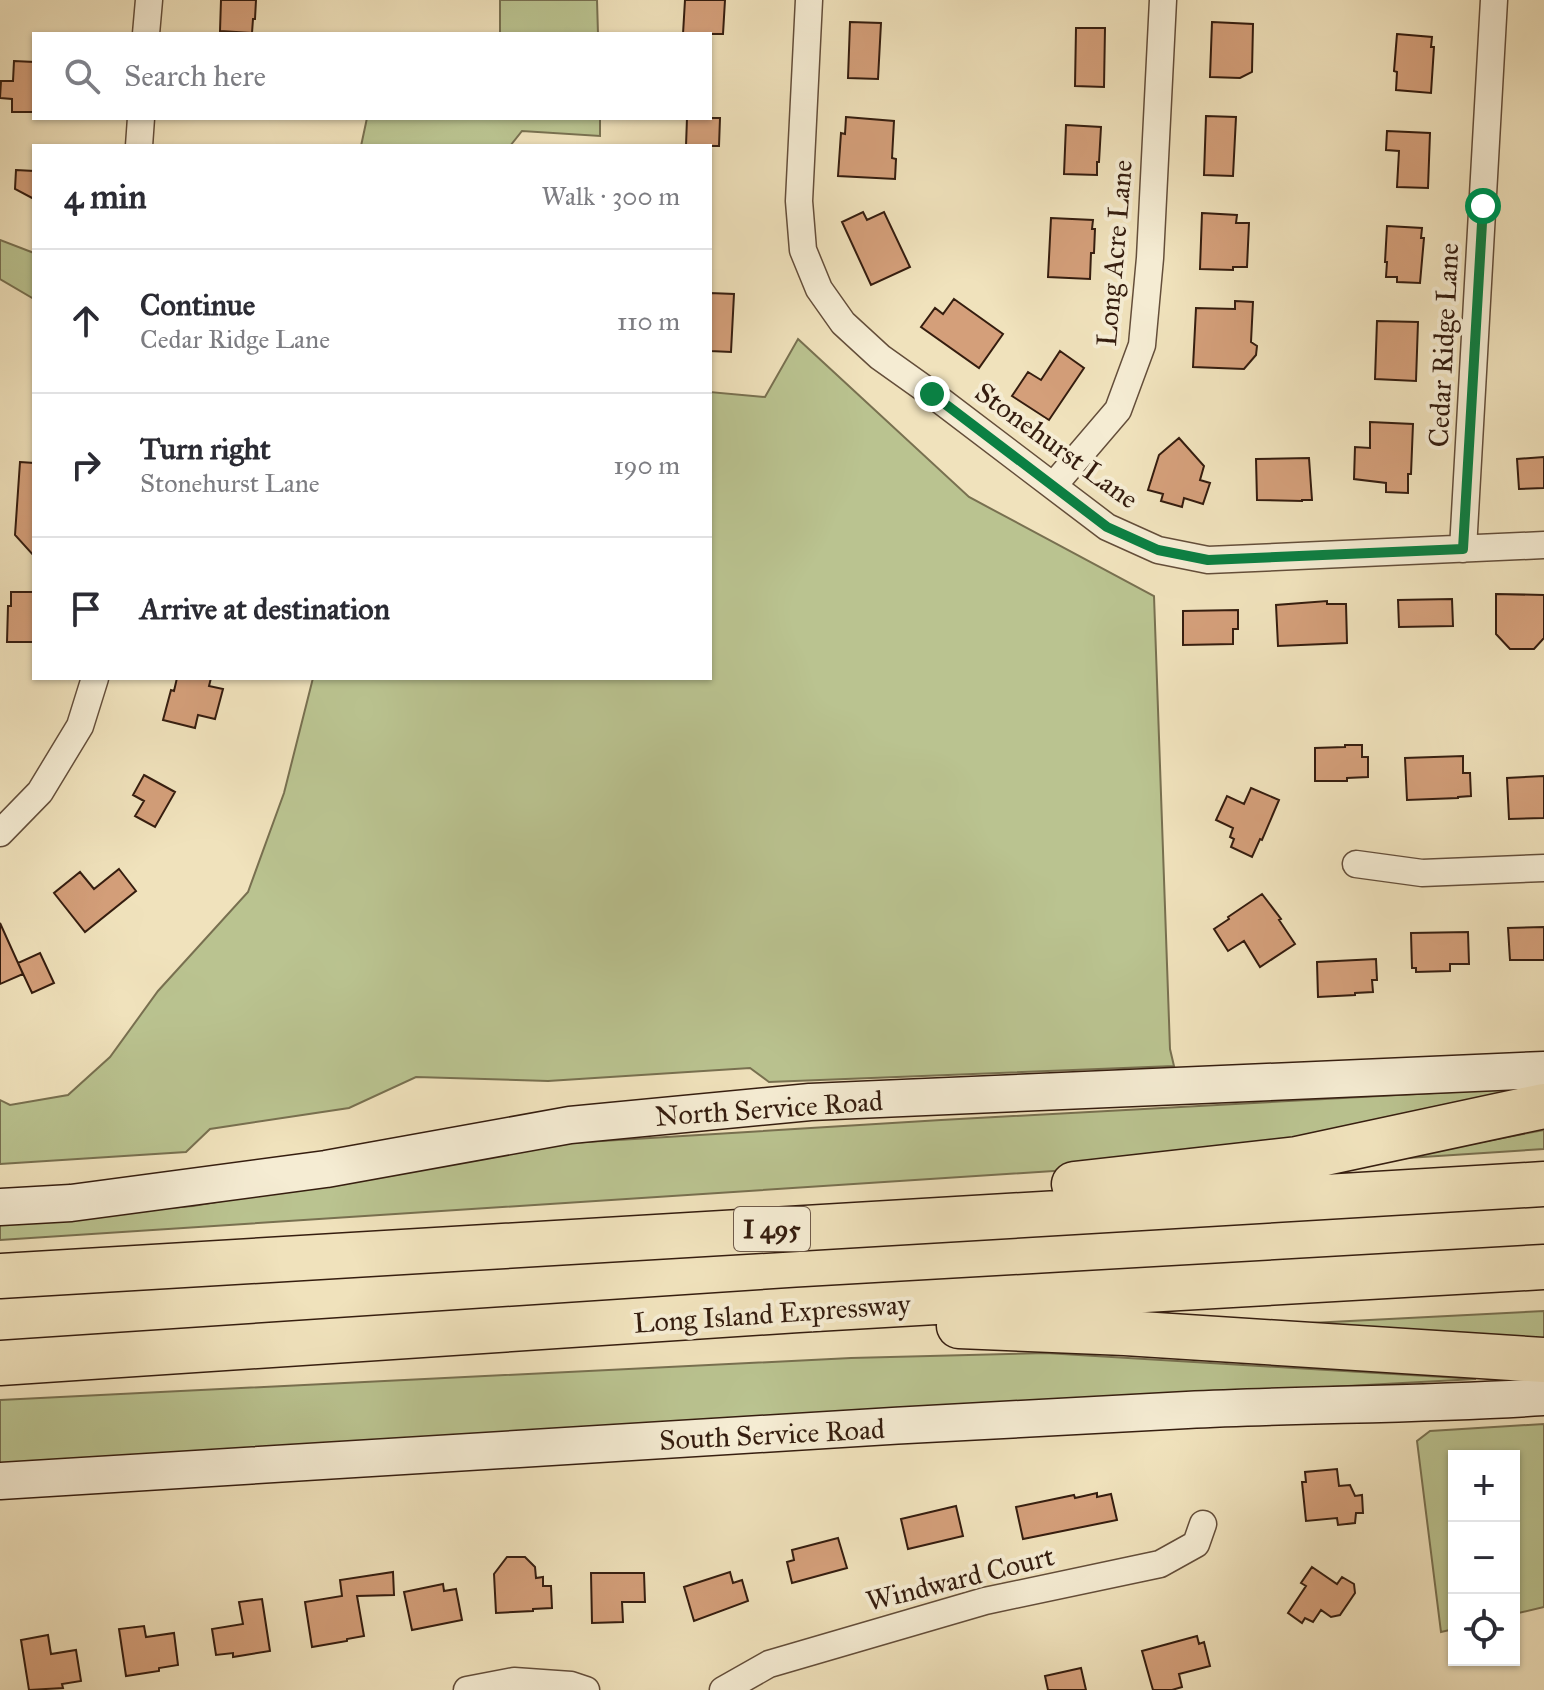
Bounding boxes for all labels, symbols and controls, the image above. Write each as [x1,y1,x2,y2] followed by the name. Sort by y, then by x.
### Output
[32,32,712,120] search box
[60,54,104,98] icon: search
[124,58,266,94] text: Search here
[1089,158,1140,348] street label: Long Acre Lane
[64,176,147,217] text: 4 min
[541,180,680,212] text: Walk · 300 m
[1465,188,1501,224] route start
[1421,242,1466,448] street label: Cedar Ridge Lane
[140,287,255,323] text: Continue
[64,299,108,343] icon: ahead
[617,305,680,337] text: 110 m
[140,323,330,355] text: Cedar Ridge Lane
[968,374,1145,516] street label: Stonehurst Lane
[914,376,950,412] route end
[140,431,271,467] text: Turn right
[64,443,108,487] icon: right
[613,449,680,481] text: 190 m
[140,467,320,499] text: Stonehurst Lane
[64,587,108,631] icon: arrive
[140,591,390,627] text: Arrive at destination
[654,1083,884,1134] street label: North Service Road
[734,1207,810,1251] road number: I 495
[632,1286,913,1341] street label: Long Island Expressway
[658,1411,886,1458] street label: South Service Road
[1448,1450,1520,1666] map controls
[1448,1450,1520,1522] button: +
[1448,1522,1520,1594] button: −
[862,1538,1058,1619] street label: Windward Court
[1448,1594,1520,1666] button: locate

